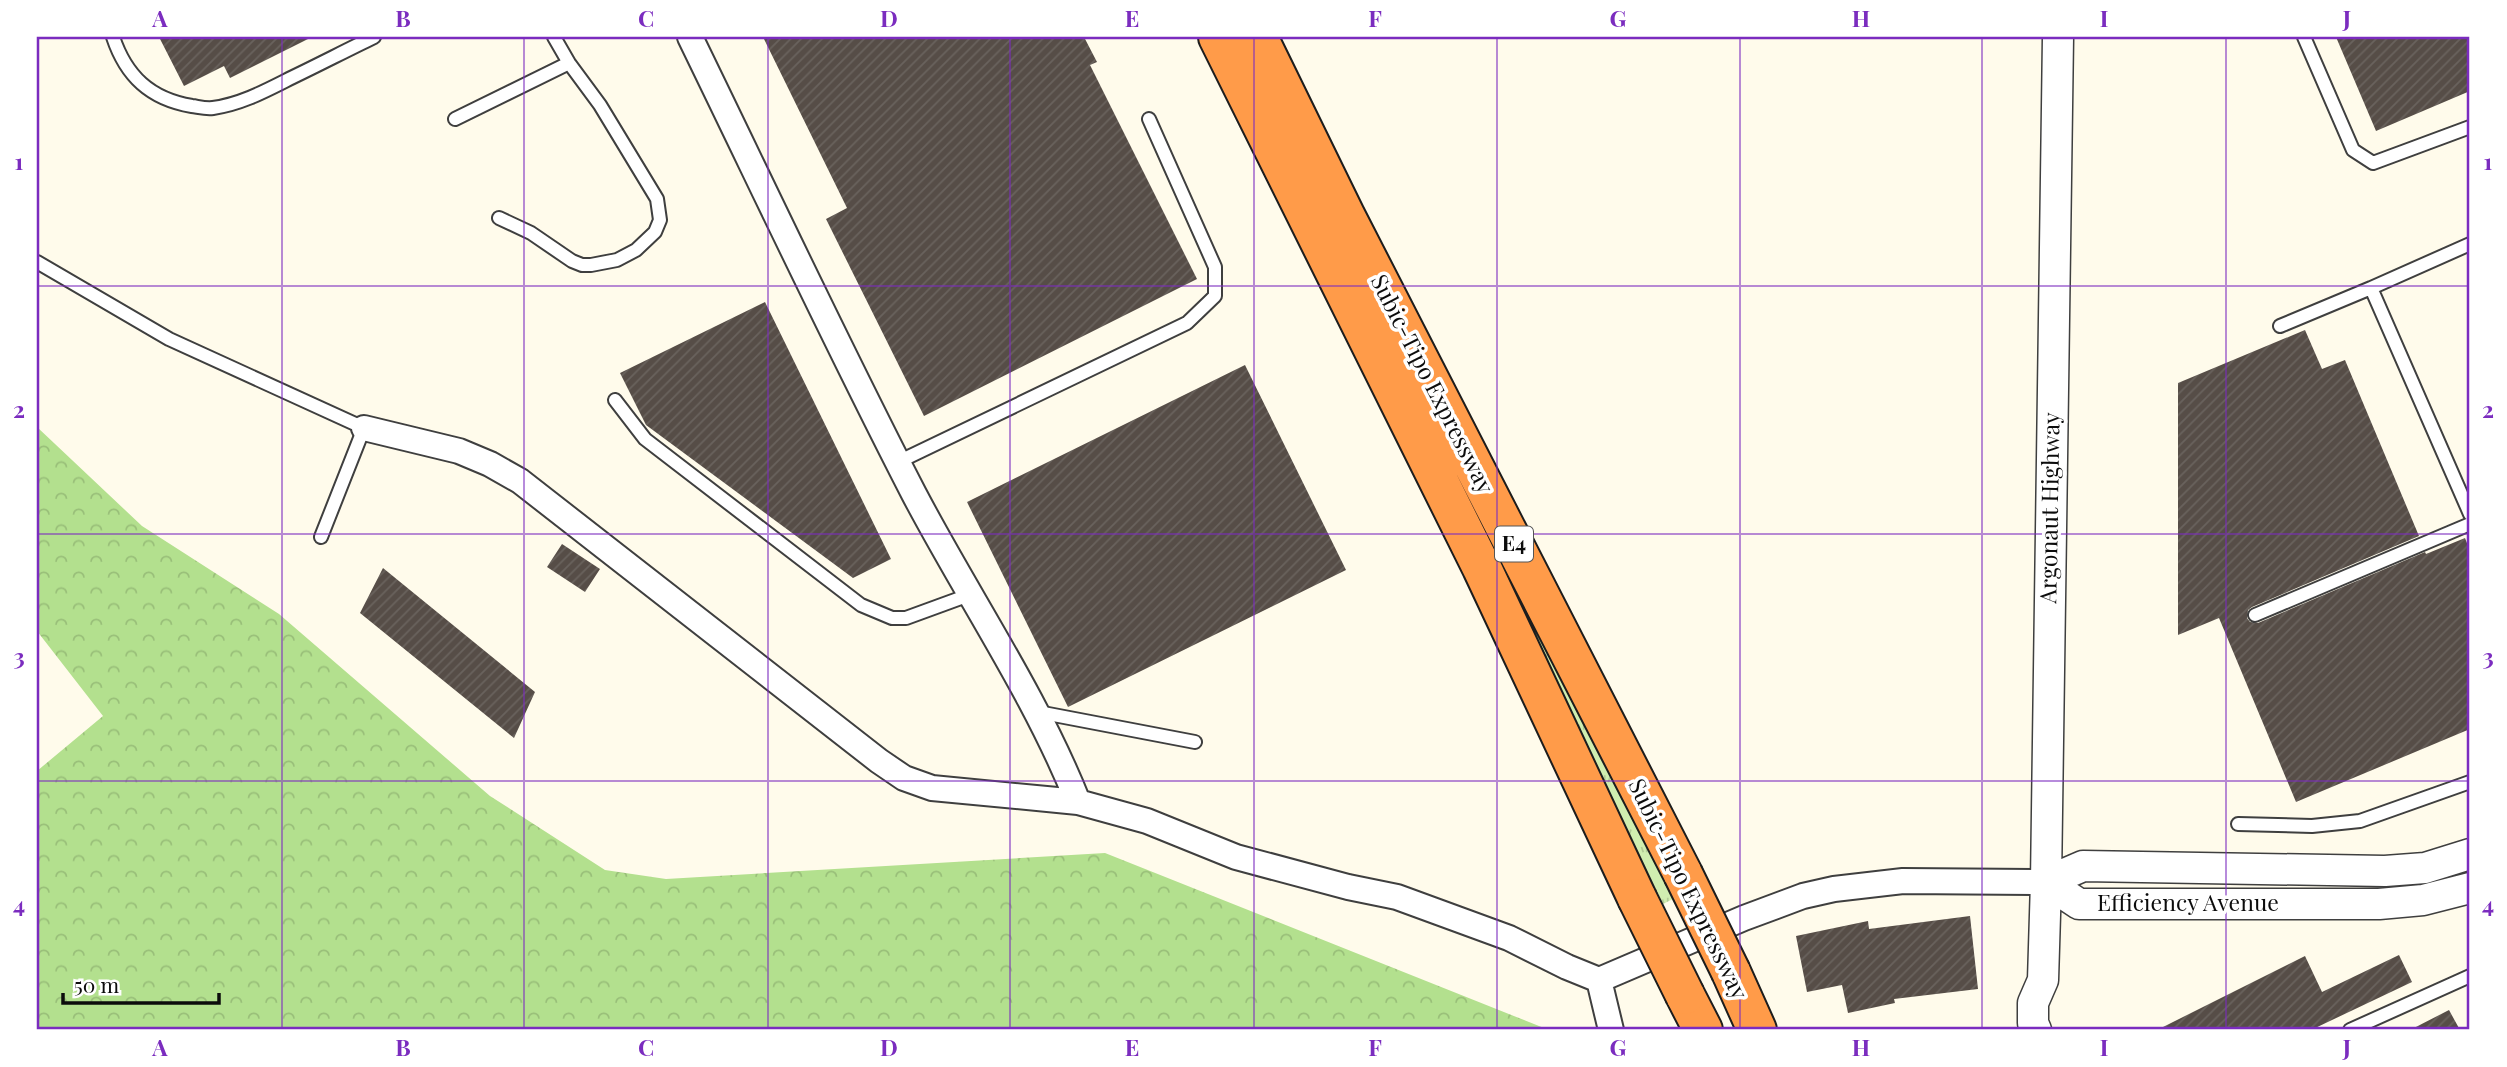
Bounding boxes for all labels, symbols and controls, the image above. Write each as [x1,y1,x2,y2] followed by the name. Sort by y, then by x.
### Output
[151,2,168,33] text: A
[395,2,411,33] text: B
[638,2,654,33] text: C
[880,2,898,33] text: D
[1125,2,1139,33] text: E
[1368,2,1382,33] text: F
[1610,2,1627,33] text: G
[1852,2,1870,33] text: H
[2100,2,2108,33] text: I
[2342,2,2351,33] text: J
[15,145,24,176] text: 1
[2484,145,2493,176] text: 1
[1365,268,1502,499] street label: Subic-Tipo Expressway
[13,393,25,424] text: 2
[2482,393,2494,424] text: 2
[2031,412,2066,605] street label: Argonaut Highway
[1495,526,1533,562] road number: E4
[13,640,25,671] text: 3
[2482,640,2494,671] text: 3
[1622,773,1757,1004] street label: Subic-Tipo Expressway
[2097,886,2279,917] street label: Efficiency Avenue
[13,888,25,919] text: 4
[2482,888,2494,919] text: 4
[63,962,219,1006] scale bar
[74,970,120,998] text: 50 m
[151,1031,168,1062] text: A
[395,1031,411,1062] text: B
[638,1031,654,1062] text: C
[880,1031,898,1062] text: D
[1125,1031,1139,1062] text: E
[1368,1031,1382,1062] text: F
[1610,1031,1627,1062] text: G
[1852,1031,1870,1062] text: H
[2100,1031,2108,1062] text: I
[2342,1031,2351,1062] text: J

